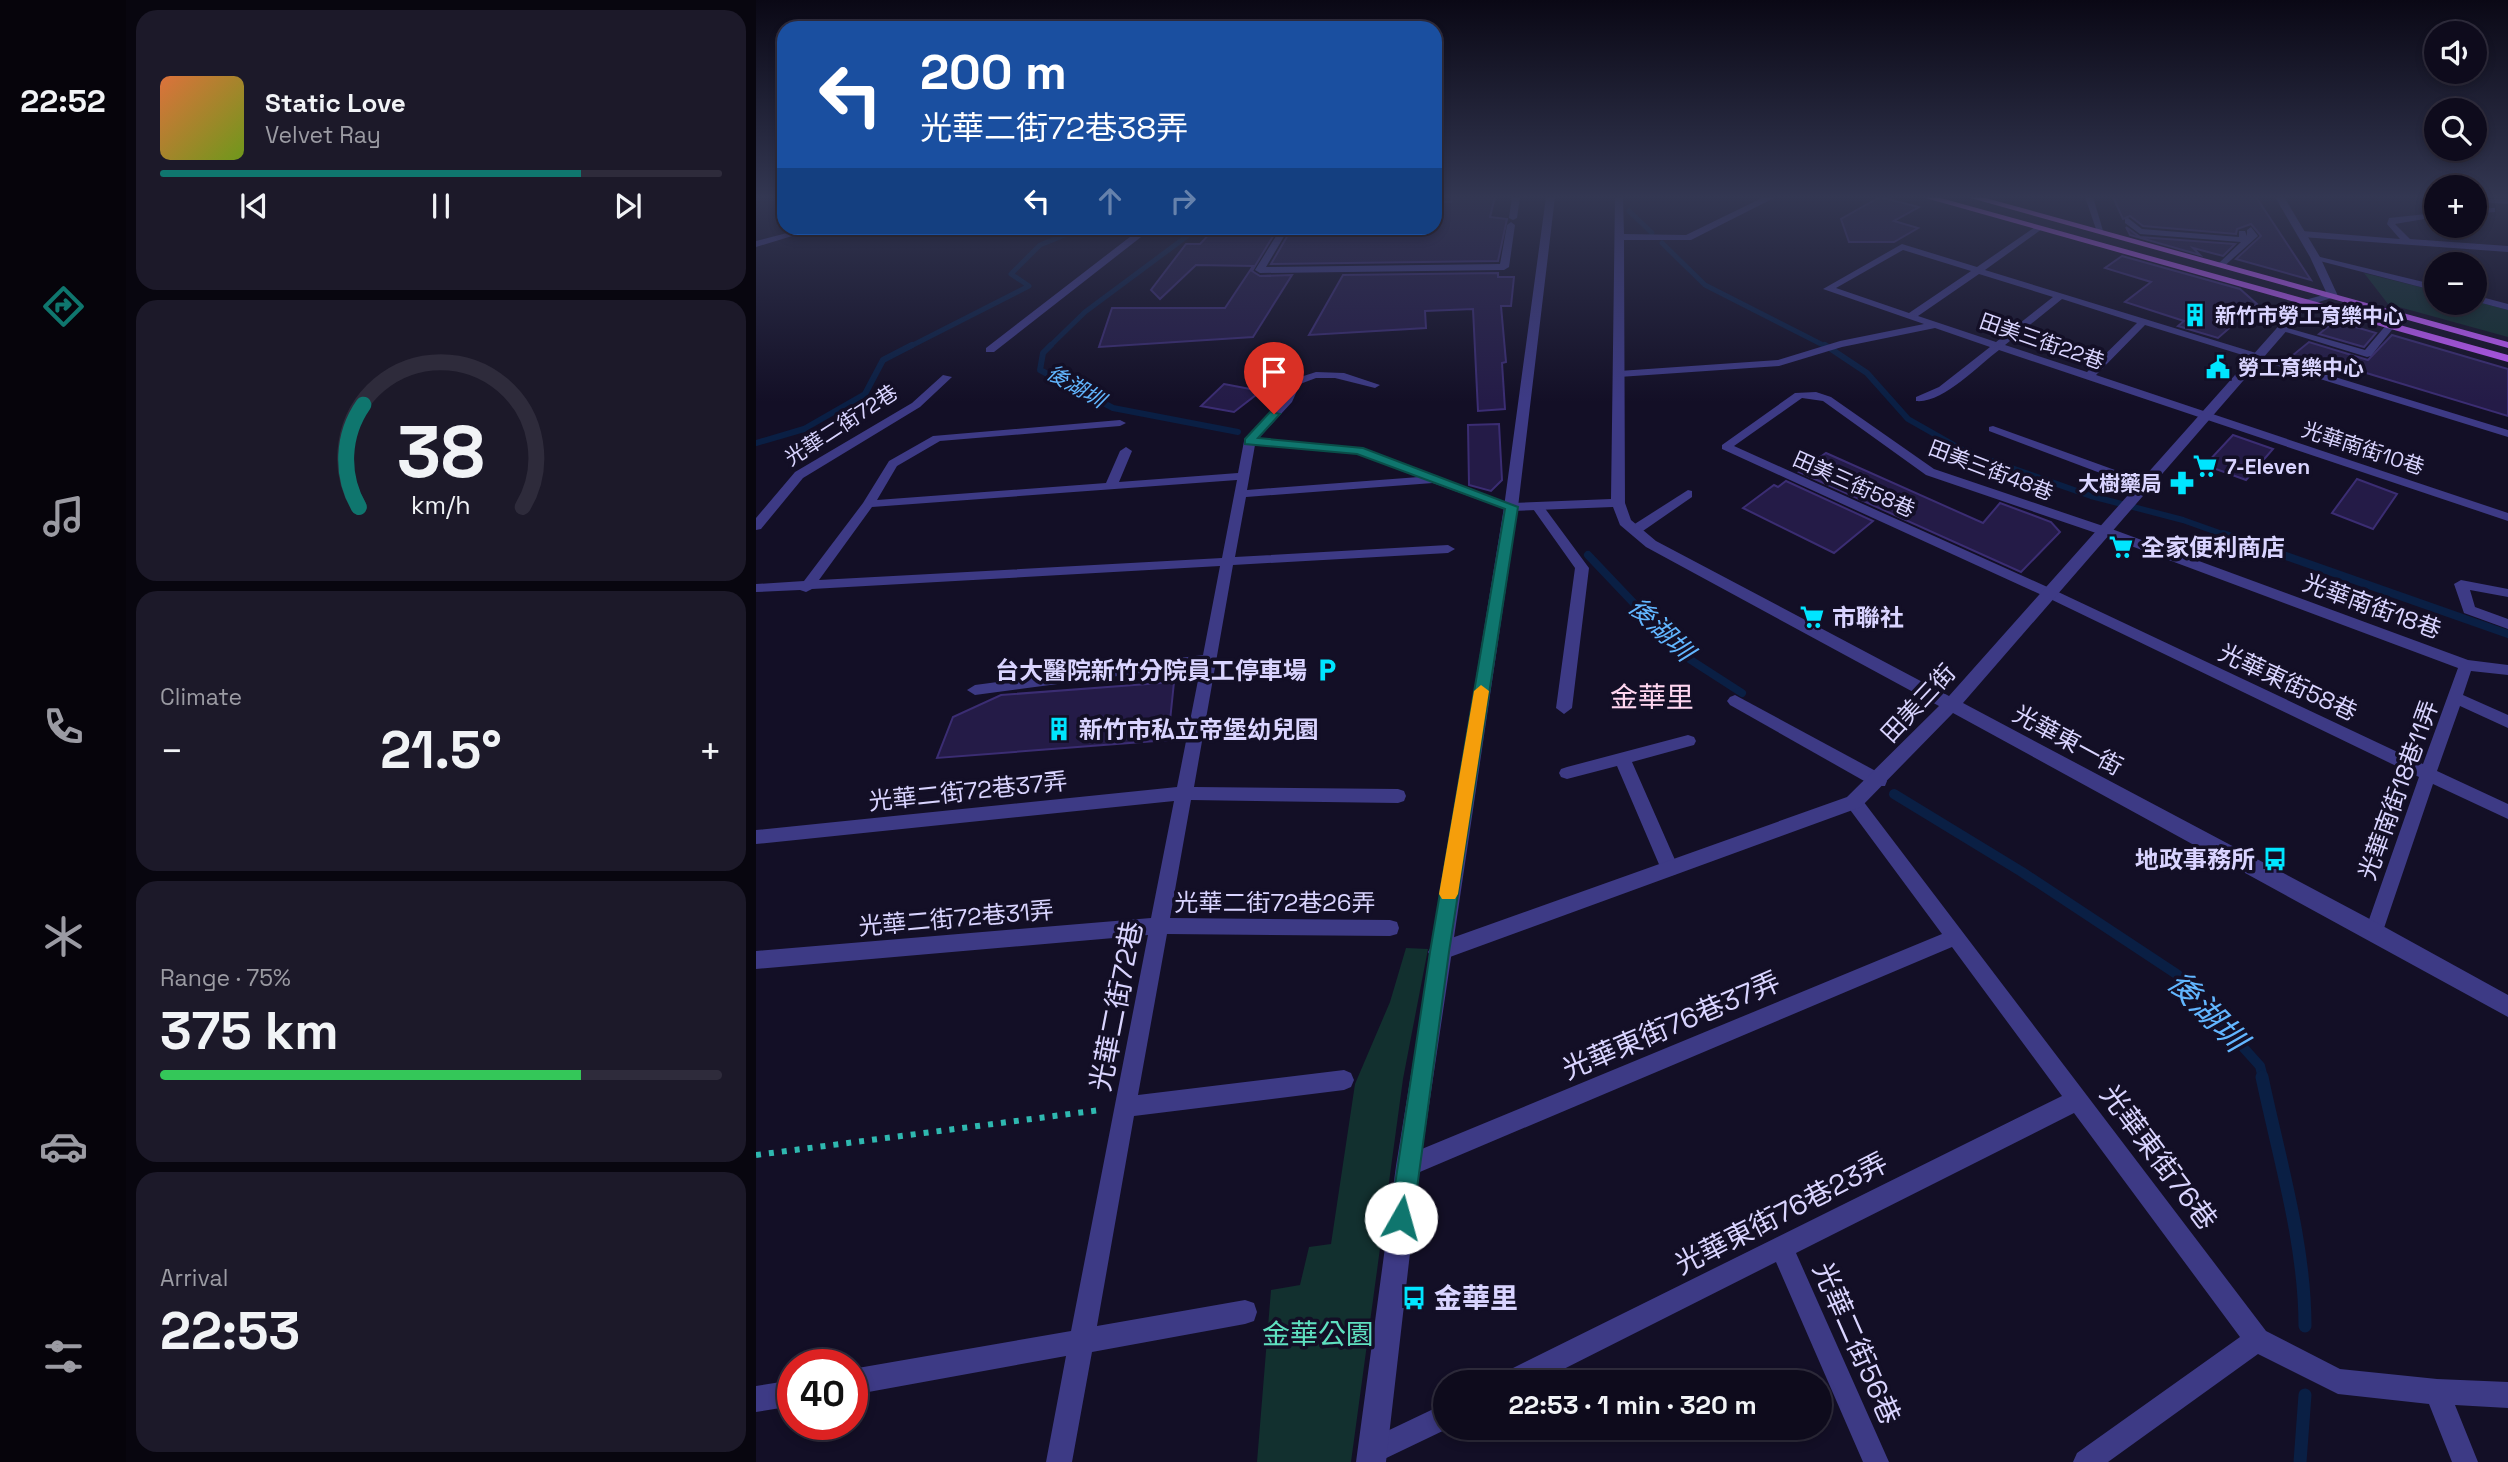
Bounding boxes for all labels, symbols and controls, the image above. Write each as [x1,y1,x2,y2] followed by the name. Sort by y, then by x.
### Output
[2424,21,2487,315] map controls
[2424,21,2487,84] button: sound
[920,41,1067,103] text: 200 m
[805,49,896,140] icon: left
[20,81,106,121] text: 22:52
[265,86,406,120] text: Static Love
[2424,98,2487,161] button: search
[920,108,1188,148] text: 光華二街72巷38弄
[265,120,381,150] text: Velvet Ray
[2424,175,2487,238] button: +
[1018,182,1056,220] icon: left
[1091,182,1129,220] icon: ahead
[1164,182,1202,220] icon: right
[235,187,273,225] icon: previous
[422,187,460,225] icon: pause
[609,187,647,225] icon: next
[2424,252,2487,315] button: −
[39,282,88,331] icon: directions
[2181,301,2209,329] building icon: 新竹市勞工育樂中心
[2215,302,2404,329] place label: 新竹市勞工育樂中心
[1976,307,2108,375] street label: 田美三街22巷
[1244,342,1304,414] pin
[1255,353,1293,391] icon: arrive
[2204,353,2232,381] public building icon: 勞工育樂中心
[2238,354,2364,381] place label: 勞工育樂中心
[1042,359,1113,415] water label: 後湖圳
[779,378,903,472] street label: 光華二街72巷
[397,405,485,498] text: 38
[2298,415,2428,481] street label: 光華南街10巷
[1925,434,2057,506] street label: 田美三街48巷
[1789,445,1919,523] street label: 田美三街58巷
[2191,452,2219,480] supermarket icon: 7-Eleven
[2225,453,2310,480] place label: 7-Eleven
[2168,469,2196,497] pharmacy icon: 大樹藥局
[2078,470,2162,497] place label: 大樹藥局
[411,488,471,520] text: km/h
[39,492,88,541] icon: music
[2141,532,2285,563] place label: 全家便利商店
[2107,533,2135,561] supermarket icon: 全家便利商店
[2299,567,2445,645] street label: 光華南街18巷
[1621,590,1704,671] water label: 後湖圳
[1832,602,1904,633] place label: 市聯社
[1798,603,1826,631] supermarket icon: 市聯社
[2214,636,2362,728] street label: 光華東街58巷
[995,655,1307,686] place label: 台大醫院新竹分院員工停車場
[1313,656,1341,684] parking icon: 台大醫院新竹分院員工停車場
[1874,657,1962,749] street label: 田美三街
[1610,679,1694,715] district label: 金華里
[160,682,242,712] text: Climate
[2351,696,2445,884] street label: 光華南街18巷11弄
[2008,698,2128,782] street label: 光華東一街
[39,702,88,751] icon: phone
[1079,714,1319,745] place label: 新竹市私立帝堡幼兒園
[1045,715,1073,743] building icon: 新竹市私立帝堡幼兒園
[380,717,502,783] text: 21.5°
[160,727,184,775] text: −
[698,727,722,775] text: +
[867,765,1069,817] street label: 光華二街72巷37弄
[2135,844,2255,875] place label: 地政事務所
[2261,845,2289,873] bus stop icon: 地政事務所
[1175,887,1375,918] street label: 光華二街72巷26弄
[857,894,1055,942] street label: 光華二街72巷31弄
[39,912,88,961] icon: climate
[1082,918,1150,1094] street label: 光華二街72巷
[160,963,291,993] text: Range · 75%
[1557,963,1785,1087] street label: 光華東街76巷37弄
[2159,963,2258,1062] water label: 後湖圳
[160,998,339,1064] text: 375 km
[2093,1077,2225,1237] street label: 光華東街76巷
[39,1122,88,1171] icon: car
[1668,1144,1894,1282] street label: 光華東街76巷23弄
[1364,1181,1438,1255] position arrow
[1805,1256,1909,1430] street label: 光華二街56巷
[160,1263,228,1293] text: Arrival
[1434,1280,1518,1316] place label: 金華里
[1400,1284,1428,1312] bus stop icon: 金華里
[160,1298,300,1364] text: 22:53
[1262,1316,1374,1352] park label: 金華公園
[39,1332,88,1381] icon: filters
[777,1349,868,1440] speed limit sign: 40
[1508,1388,1757,1422] text: 22:53 · 1 min · 320 m

